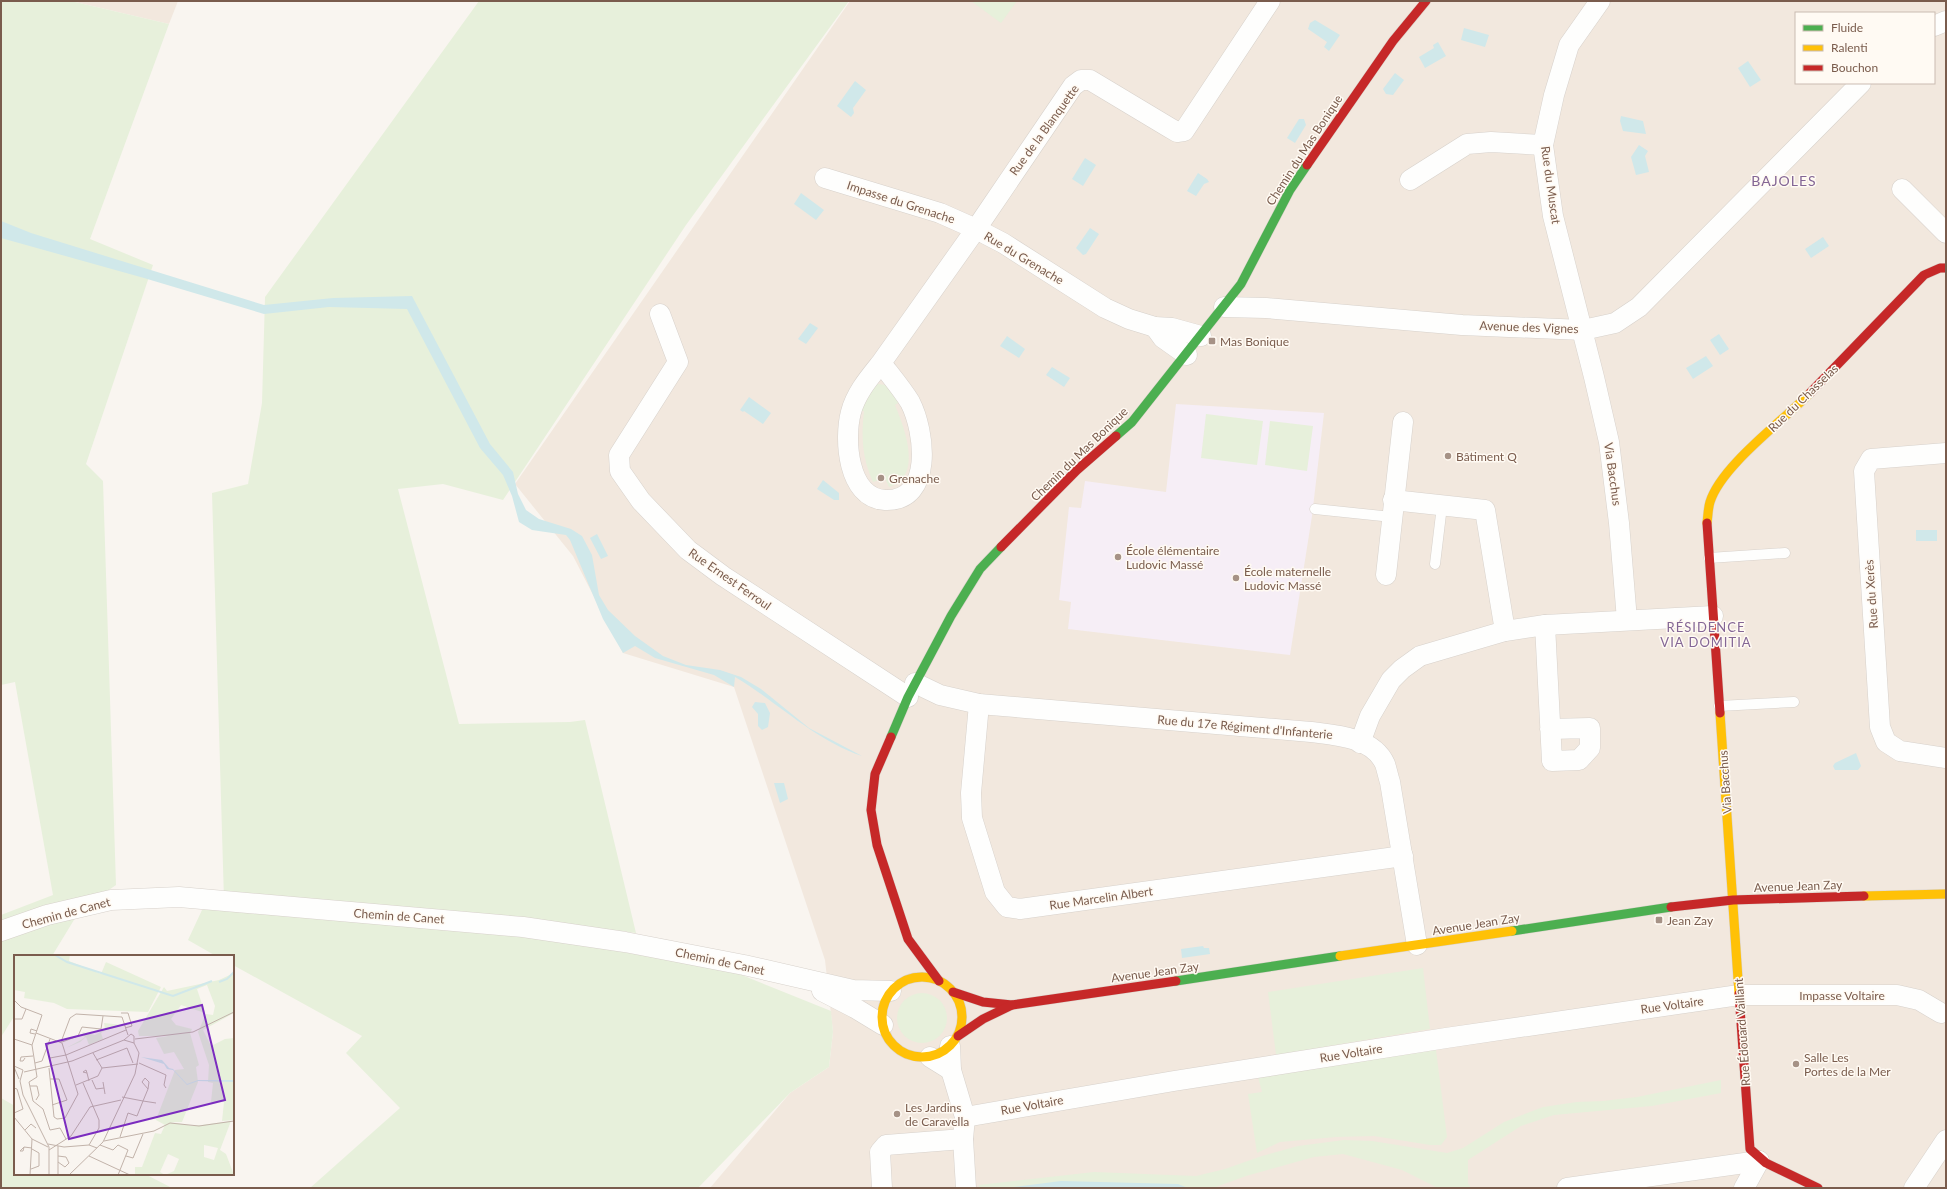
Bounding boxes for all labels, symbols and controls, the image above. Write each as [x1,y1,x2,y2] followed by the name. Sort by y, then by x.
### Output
[1795,12,1935,84] legend
[1831,20,1863,35] text: Fluide
[1831,40,1868,55] text: Ralenti
[1831,60,1878,75] text: Bouchon
[1006,82,1082,178] street label: Rue de la Blanquette
[1263,92,1345,208] street label: Chemin du Mas Bonique
[1538,145,1564,226] street label: Rue du Muscat
[1751,172,1817,189] district label: BAJOLES
[845,177,957,227] street label: Impasse du Grenache
[981,228,1067,288] street label: Rue du Grenache
[1479,318,1579,336] street label: Avenue des Vignes
[1220,334,1289,349] place label: Mas Bonique
[1207,336,1217,346] marker: Mas Bonique
[1765,361,1841,435] street label: Rue du Chasselas
[1027,404,1131,504] street label: Chemin du Mas Bonique
[1601,441,1625,507] street label: Via Bacchus
[1456,449,1517,464] place label: Bâtiment Q
[1443,451,1453,461] marker: Bâtiment Q
[889,471,940,486] place label: Grenache
[876,473,886,483] marker: Grenache
[1126,543,1219,572] place label: École élémentaire Ludovic Massé
[686,545,774,613] street label: Rue Ernest Ferroul
[1113,552,1123,562] marker: École élémentaire Ludovic Massé
[1861,559,1881,629] street label: Rue du Xerès
[1244,564,1331,593] place label: École maternelle Ludovic Massé
[1231,573,1241,583] marker: École maternelle Ludovic Massé
[1660,619,1752,650] district label: RÉSIDENCE VIA DOMITIA
[1157,712,1333,742] street label: Rue du 17e Régiment d'Infanterie
[1715,750,1735,814] street label: Via Bacchus
[1753,877,1843,895] street label: Avenue Jean Zay
[1048,883,1154,913] street label: Rue Marcelin Albert
[20,894,113,932] street label: Chemin de Canet
[353,905,446,927] street label: Chemin de Canet
[1431,910,1522,938] street label: Avenue Jean Zay
[1667,913,1714,928] place label: Jean Zay
[1654,915,1664,925] marker: Jean Zay
[674,944,767,978] street label: Chemin de Canet
[14,955,234,1175] inset map
[1110,958,1201,986] street label: Avenue Jean Zay
[1731,977,1753,1087] street label: Rue Édouard Vaillant
[1799,988,1885,1003] street label: Impasse Voltaire
[1640,993,1704,1017] street label: Rue Voltaire
[1319,1041,1383,1065] street label: Rue Voltaire
[1804,1050,1891,1079] place label: Salle Les Portes de la Mer
[1791,1059,1801,1069] marker: Salle Les Portes de la Mer
[999,1092,1065,1118] street label: Rue Voltaire
[905,1100,969,1129] place label: Les Jardins de Caravella
[892,1109,902,1119] marker: Les Jardins de Caravella

